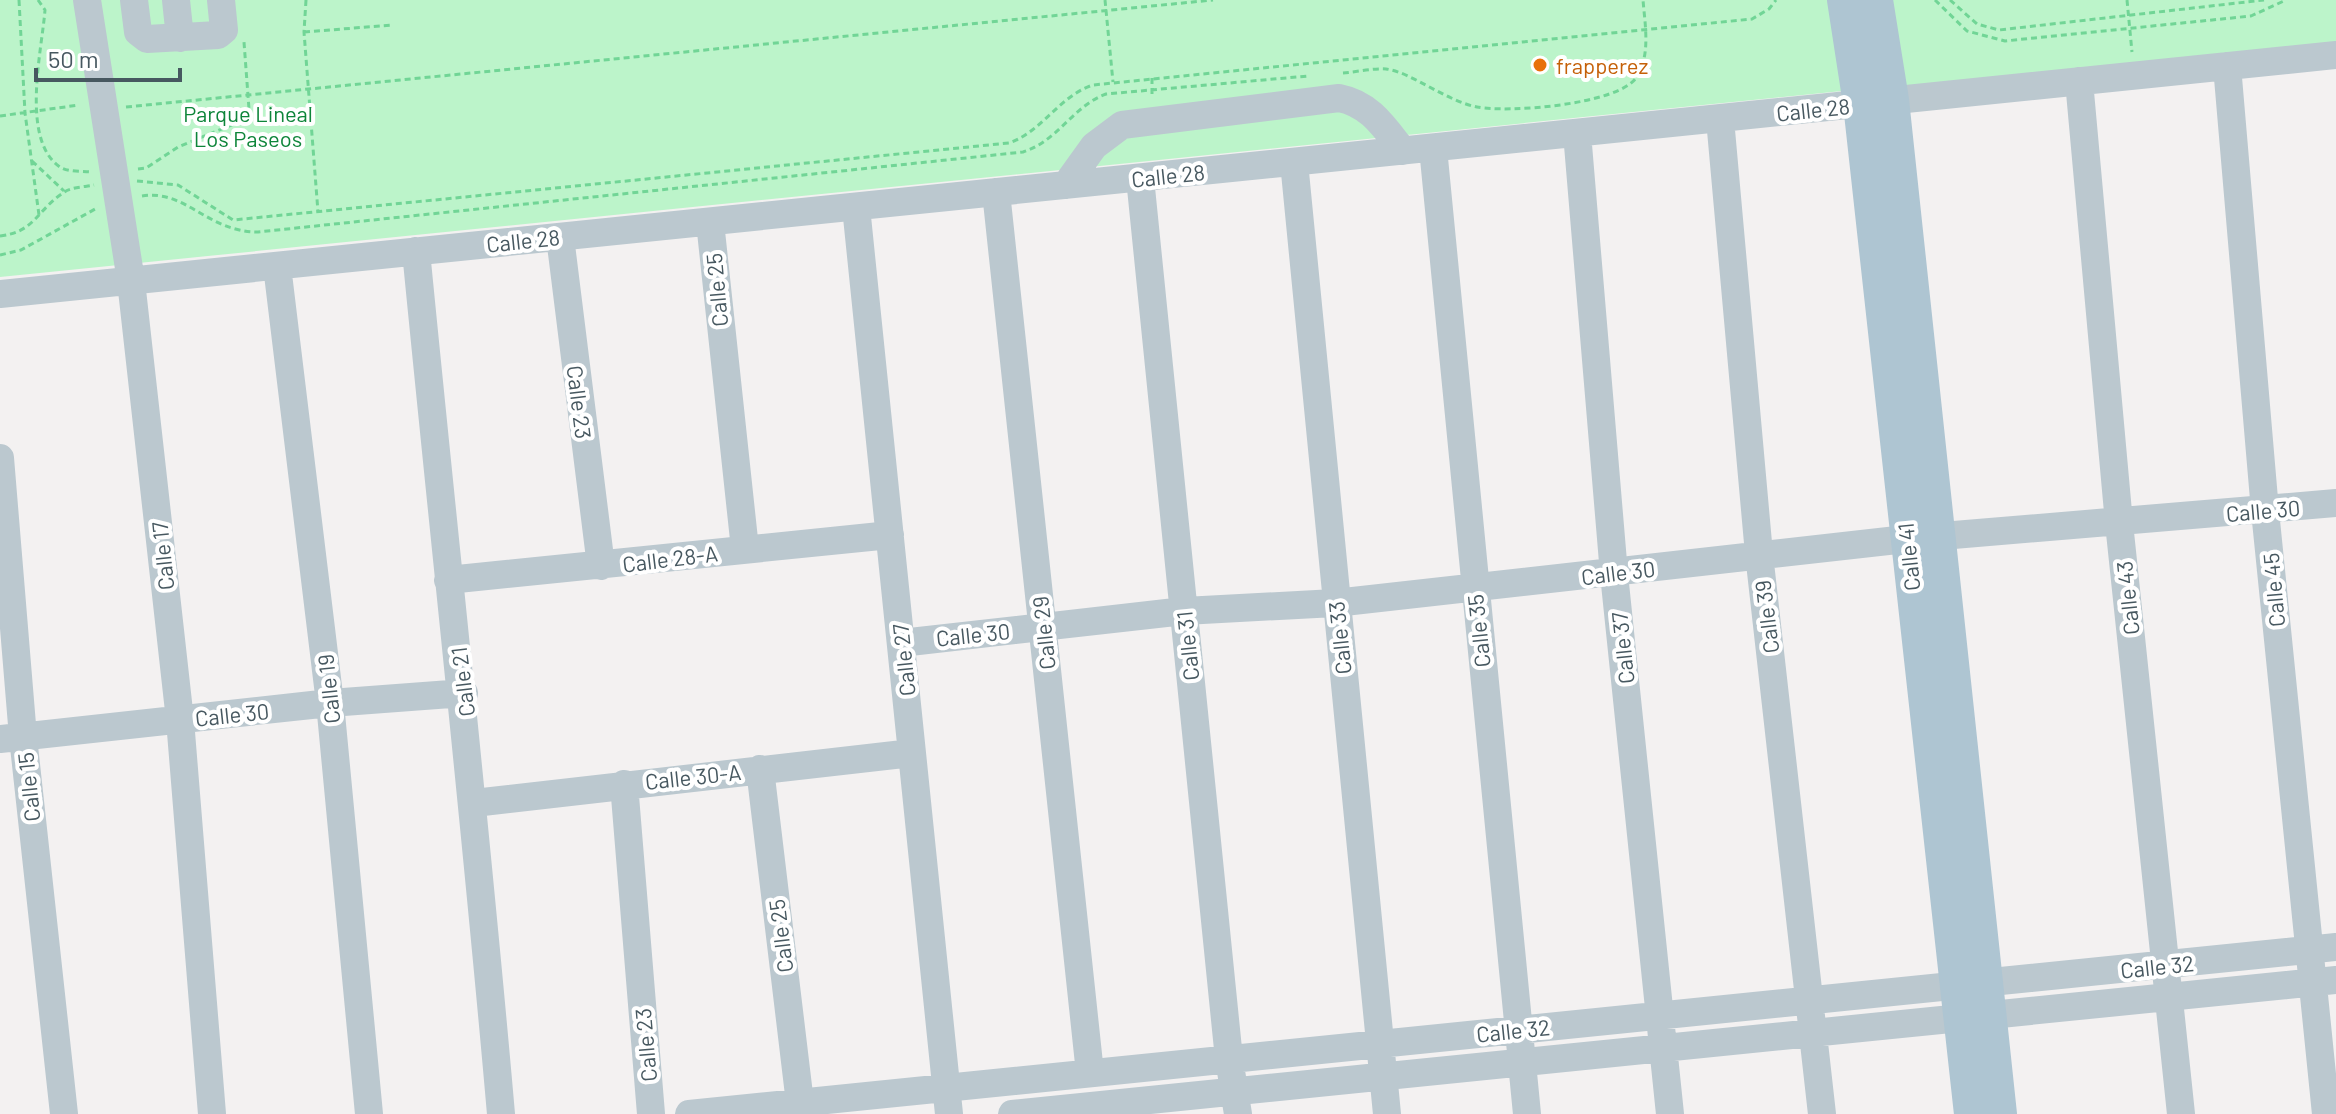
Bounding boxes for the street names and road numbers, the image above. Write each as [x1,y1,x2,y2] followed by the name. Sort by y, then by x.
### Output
[1775,92,1851,126] street label: Calle 28
[1130,158,1206,192] street label: Calle 28
[485,223,561,257] street label: Calle 28
[700,252,732,328] street label: Calle 25
[563,364,597,440] street label: Calle 23
[2225,494,2301,526] street label: Calle 30
[145,520,179,592] street label: Calle 17
[1891,522,1925,592] street label: Calle 41
[621,539,719,577] street label: Calle 28-A
[2257,552,2289,628] street label: Calle 45
[1579,555,1657,589] street label: Calle 30
[2110,560,2144,636] street label: Calle 43
[1749,579,1783,655] street label: Calle 39
[1461,593,1495,669] street label: Calle 35
[1026,595,1060,671] street label: Calle 29
[1322,600,1356,676] street label: Calle 33
[1170,610,1204,682] street label: Calle 31
[1605,611,1639,685] street label: Calle 37
[935,617,1011,651] street label: Calle 30
[886,622,920,698] street label: Calle 27
[445,646,479,718] street label: Calle 21
[311,653,345,725] street label: Calle 19
[194,697,270,731] street label: Calle 30
[11,751,45,823] street label: Calle 15
[644,758,742,794] street label: Calle 30-A
[763,898,797,974] street label: Calle 25
[2119,949,2195,983] street label: Calle 32
[629,1007,661,1083] street label: Calle 23
[1475,1013,1551,1047] street label: Calle 32

